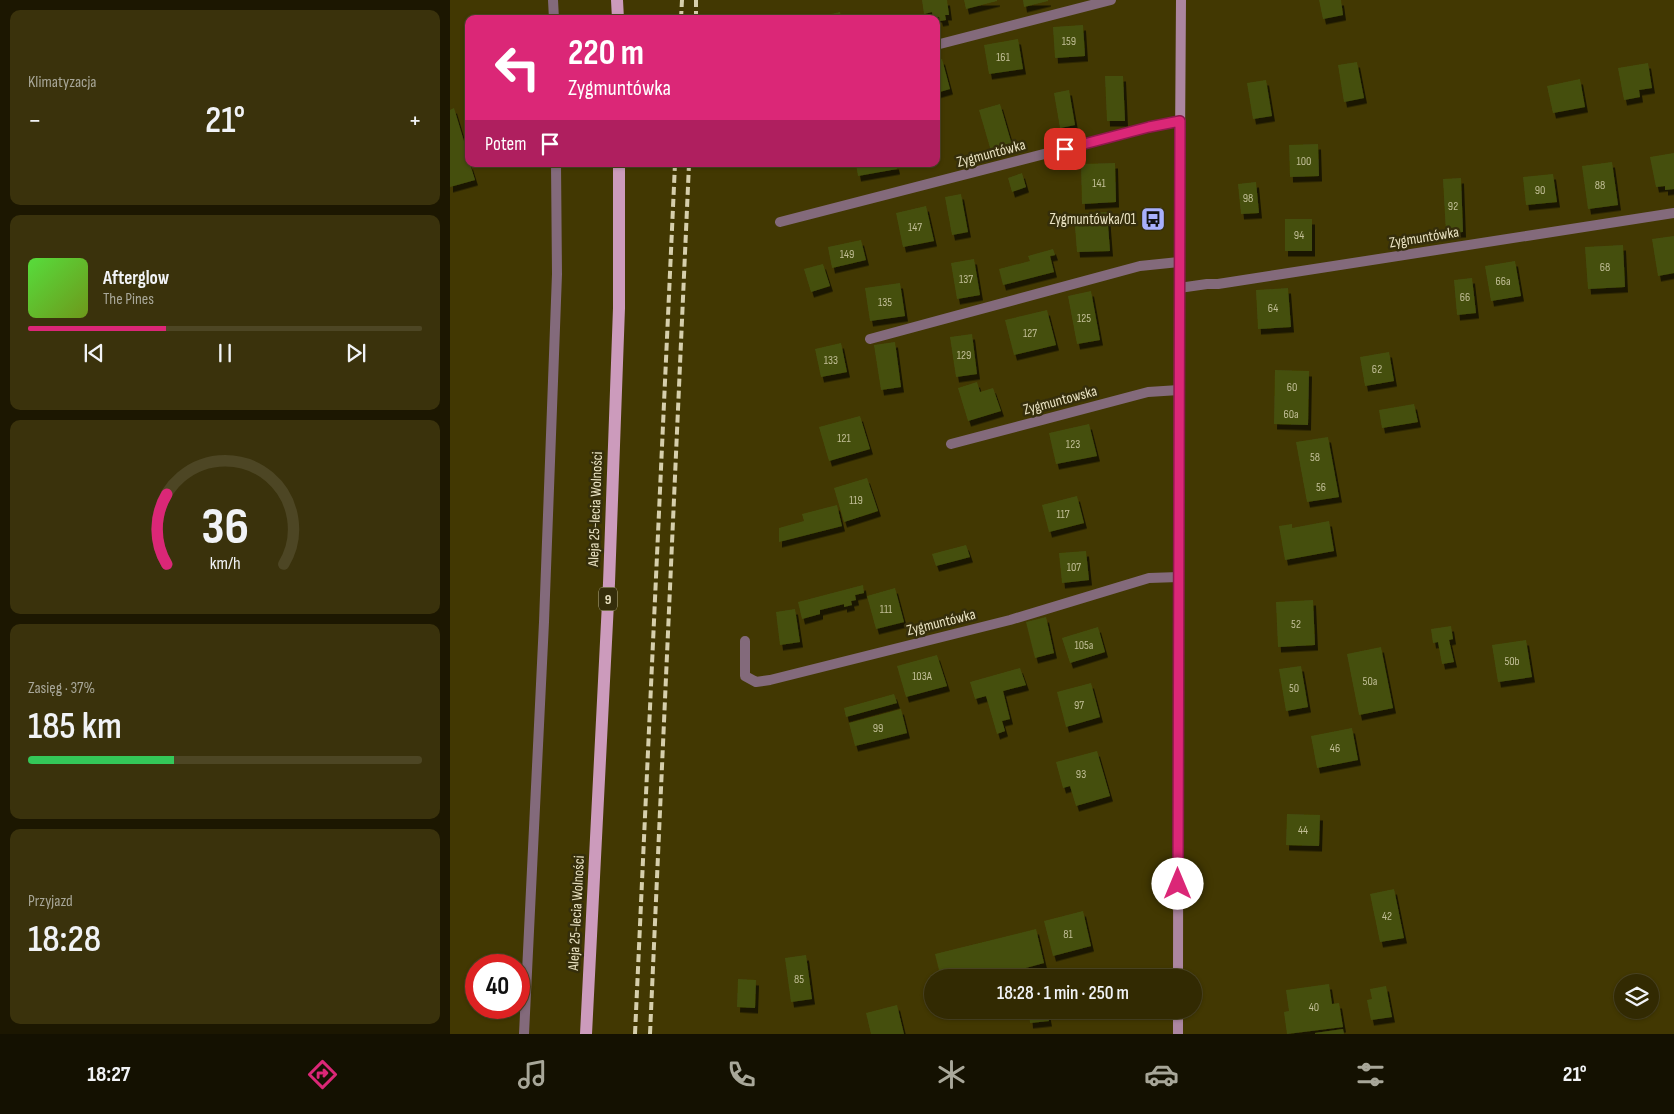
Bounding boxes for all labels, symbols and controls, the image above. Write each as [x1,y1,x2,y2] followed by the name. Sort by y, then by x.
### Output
[568,32,644,75] text: 220 m
[1062,34,1076,49] house number: 159
[485,35,550,100] icon: left
[996,50,1011,65] house number: 161
[28,73,97,92] text: Klimatyzacja
[568,75,671,102] text: Zygmuntówka
[205,98,245,143] text: 21°
[28,104,42,137] text: −
[408,104,422,137] text: +
[1044,128,1086,170] pin
[536,130,564,158] icon: arrive
[485,133,526,156] text: Potem
[955,135,1028,172] street label: Zygmuntówka
[1051,135,1079,163] icon: arrive
[1297,154,1311,169] house number: 100
[1092,176,1107,191] house number: 141
[1595,178,1605,193] house number: 88
[1535,183,1545,198] house number: 90
[1243,191,1253,206] house number: 98
[1448,199,1458,214] house number: 92
[1140,206,1166,232] bus stop icon: Zygmuntówka/01
[1049,210,1137,229] place label: Zygmuntówka/01
[908,220,922,235] house number: 147
[1388,223,1460,252] street label: Zygmuntówka
[1294,228,1304,243] house number: 94
[840,247,854,262] house number: 149
[1600,260,1610,275] house number: 68
[103,267,169,290] text: Afterglow
[959,272,973,287] house number: 137
[1495,274,1511,289] house number: 66a
[103,290,154,309] text: The Pines
[1460,290,1470,305] house number: 66
[878,295,892,310] house number: 135
[1268,301,1278,316] house number: 64
[1077,311,1091,326] house number: 125
[1023,326,1037,341] house number: 127
[80,339,108,367] icon: previous
[211,339,239,367] icon: pause
[342,339,370,367] icon: next
[957,348,971,363] house number: 129
[824,353,838,368] house number: 133
[1372,362,1382,377] house number: 62
[1287,380,1297,395] house number: 60
[1021,381,1099,419] street label: Zygmuntowska
[1283,407,1299,422] house number: 60a
[837,431,852,446] house number: 121
[1066,437,1080,452] house number: 123
[1310,450,1320,465] house number: 58
[584,451,607,568] street label: Aleja 25-lecia Wolności
[1316,480,1326,495] house number: 56
[849,493,863,508] house number: 119
[201,496,249,559] text: 36
[1056,507,1070,522] house number: 117
[210,553,240,574] text: km/h
[1067,560,1081,575] house number: 107
[599,588,617,610] road number: 9
[880,602,893,617] house number: 111
[905,605,978,640] street label: Zygmuntówka
[1291,617,1301,632] house number: 52
[1075,638,1094,653] house number: 105a
[1504,654,1520,669] house number: 50b
[912,669,933,684] house number: 103A
[1363,674,1378,689] house number: 50a
[28,679,95,698] text: Zasięg · 37%
[1289,681,1299,696] house number: 50
[1074,698,1084,713] house number: 97
[28,704,122,749] text: 185 km
[873,721,883,736] house number: 99
[1330,741,1340,756] house number: 46
[1076,767,1086,782] house number: 93
[1298,823,1308,838] house number: 44
[564,855,589,972] street label: Aleja 25-lecia Wolności
[1151,857,1203,909] position arrow
[28,892,73,911] text: Przyjazd
[1382,909,1392,924] house number: 42
[28,917,101,962] text: 18:28
[1063,927,1074,942] house number: 81
[465,954,530,1019] speed limit sign: 40
[794,972,804,987] house number: 85
[1614,974,1659,1019] map controls
[1614,974,1659,1019] button: layers
[997,982,1129,1005] text: 18:28 · 1 min · 250 m
[1309,1000,1319,1015] house number: 40
[305,1057,340,1092] icon: directions
[515,1057,550,1092] icon: music
[724,1057,759,1092] icon: phone
[934,1057,969,1092] icon: climate
[1144,1057,1179,1092] icon: car
[1353,1057,1388,1092] icon: filters
[87,1061,130,1088] text: 18:27
[1563,1061,1587,1088] text: 21°

